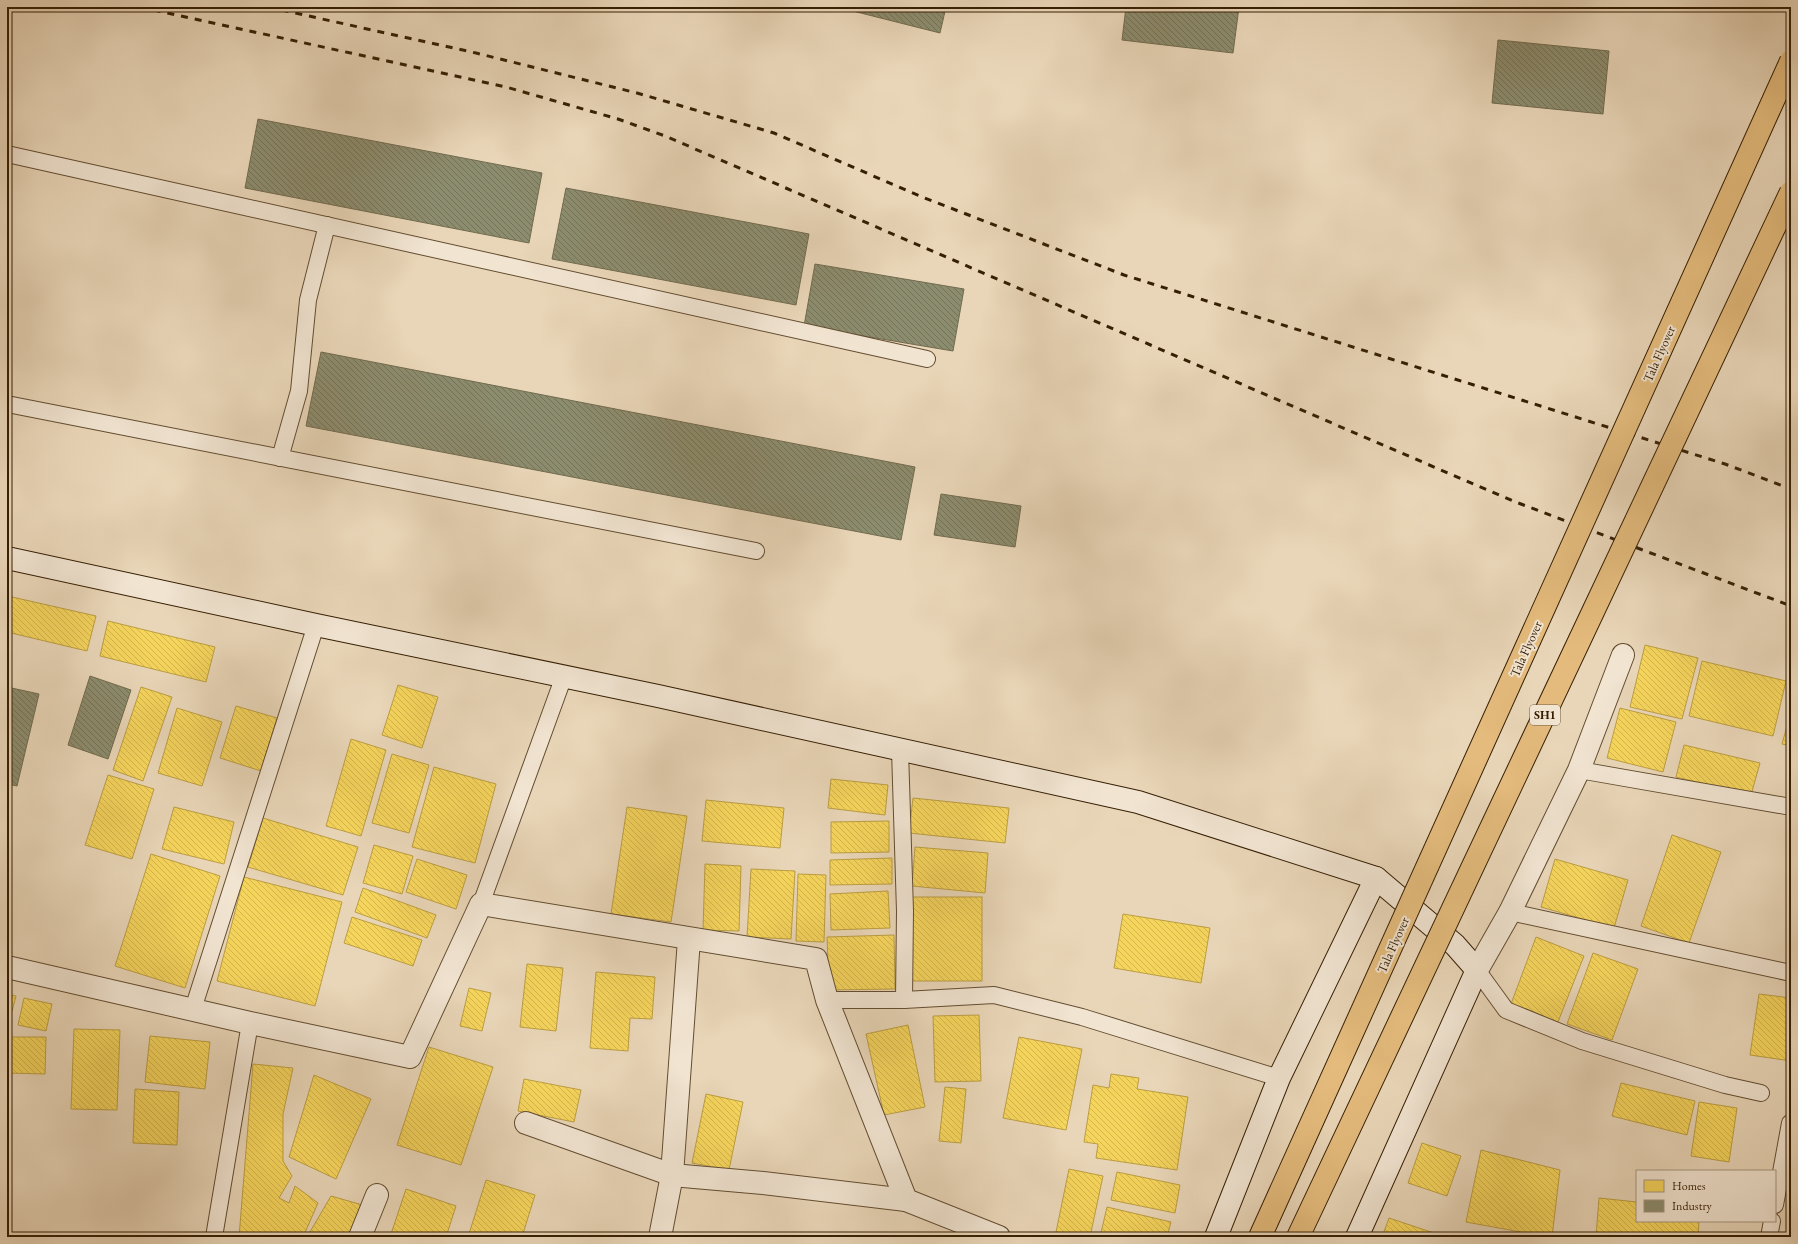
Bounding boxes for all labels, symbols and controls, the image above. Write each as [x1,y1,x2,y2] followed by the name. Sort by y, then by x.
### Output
[1639,323,1679,385] street label: Tala Flyover
[1506,618,1546,680] street label: Tala Flyover
[1530,705,1560,725] road number: SH1
[1373,914,1413,976] street label: Tala Flyover
[1636,1170,1776,1222] legend
[1672,1178,1706,1194] text: Homes
[1672,1198,1712,1214] text: Industry

